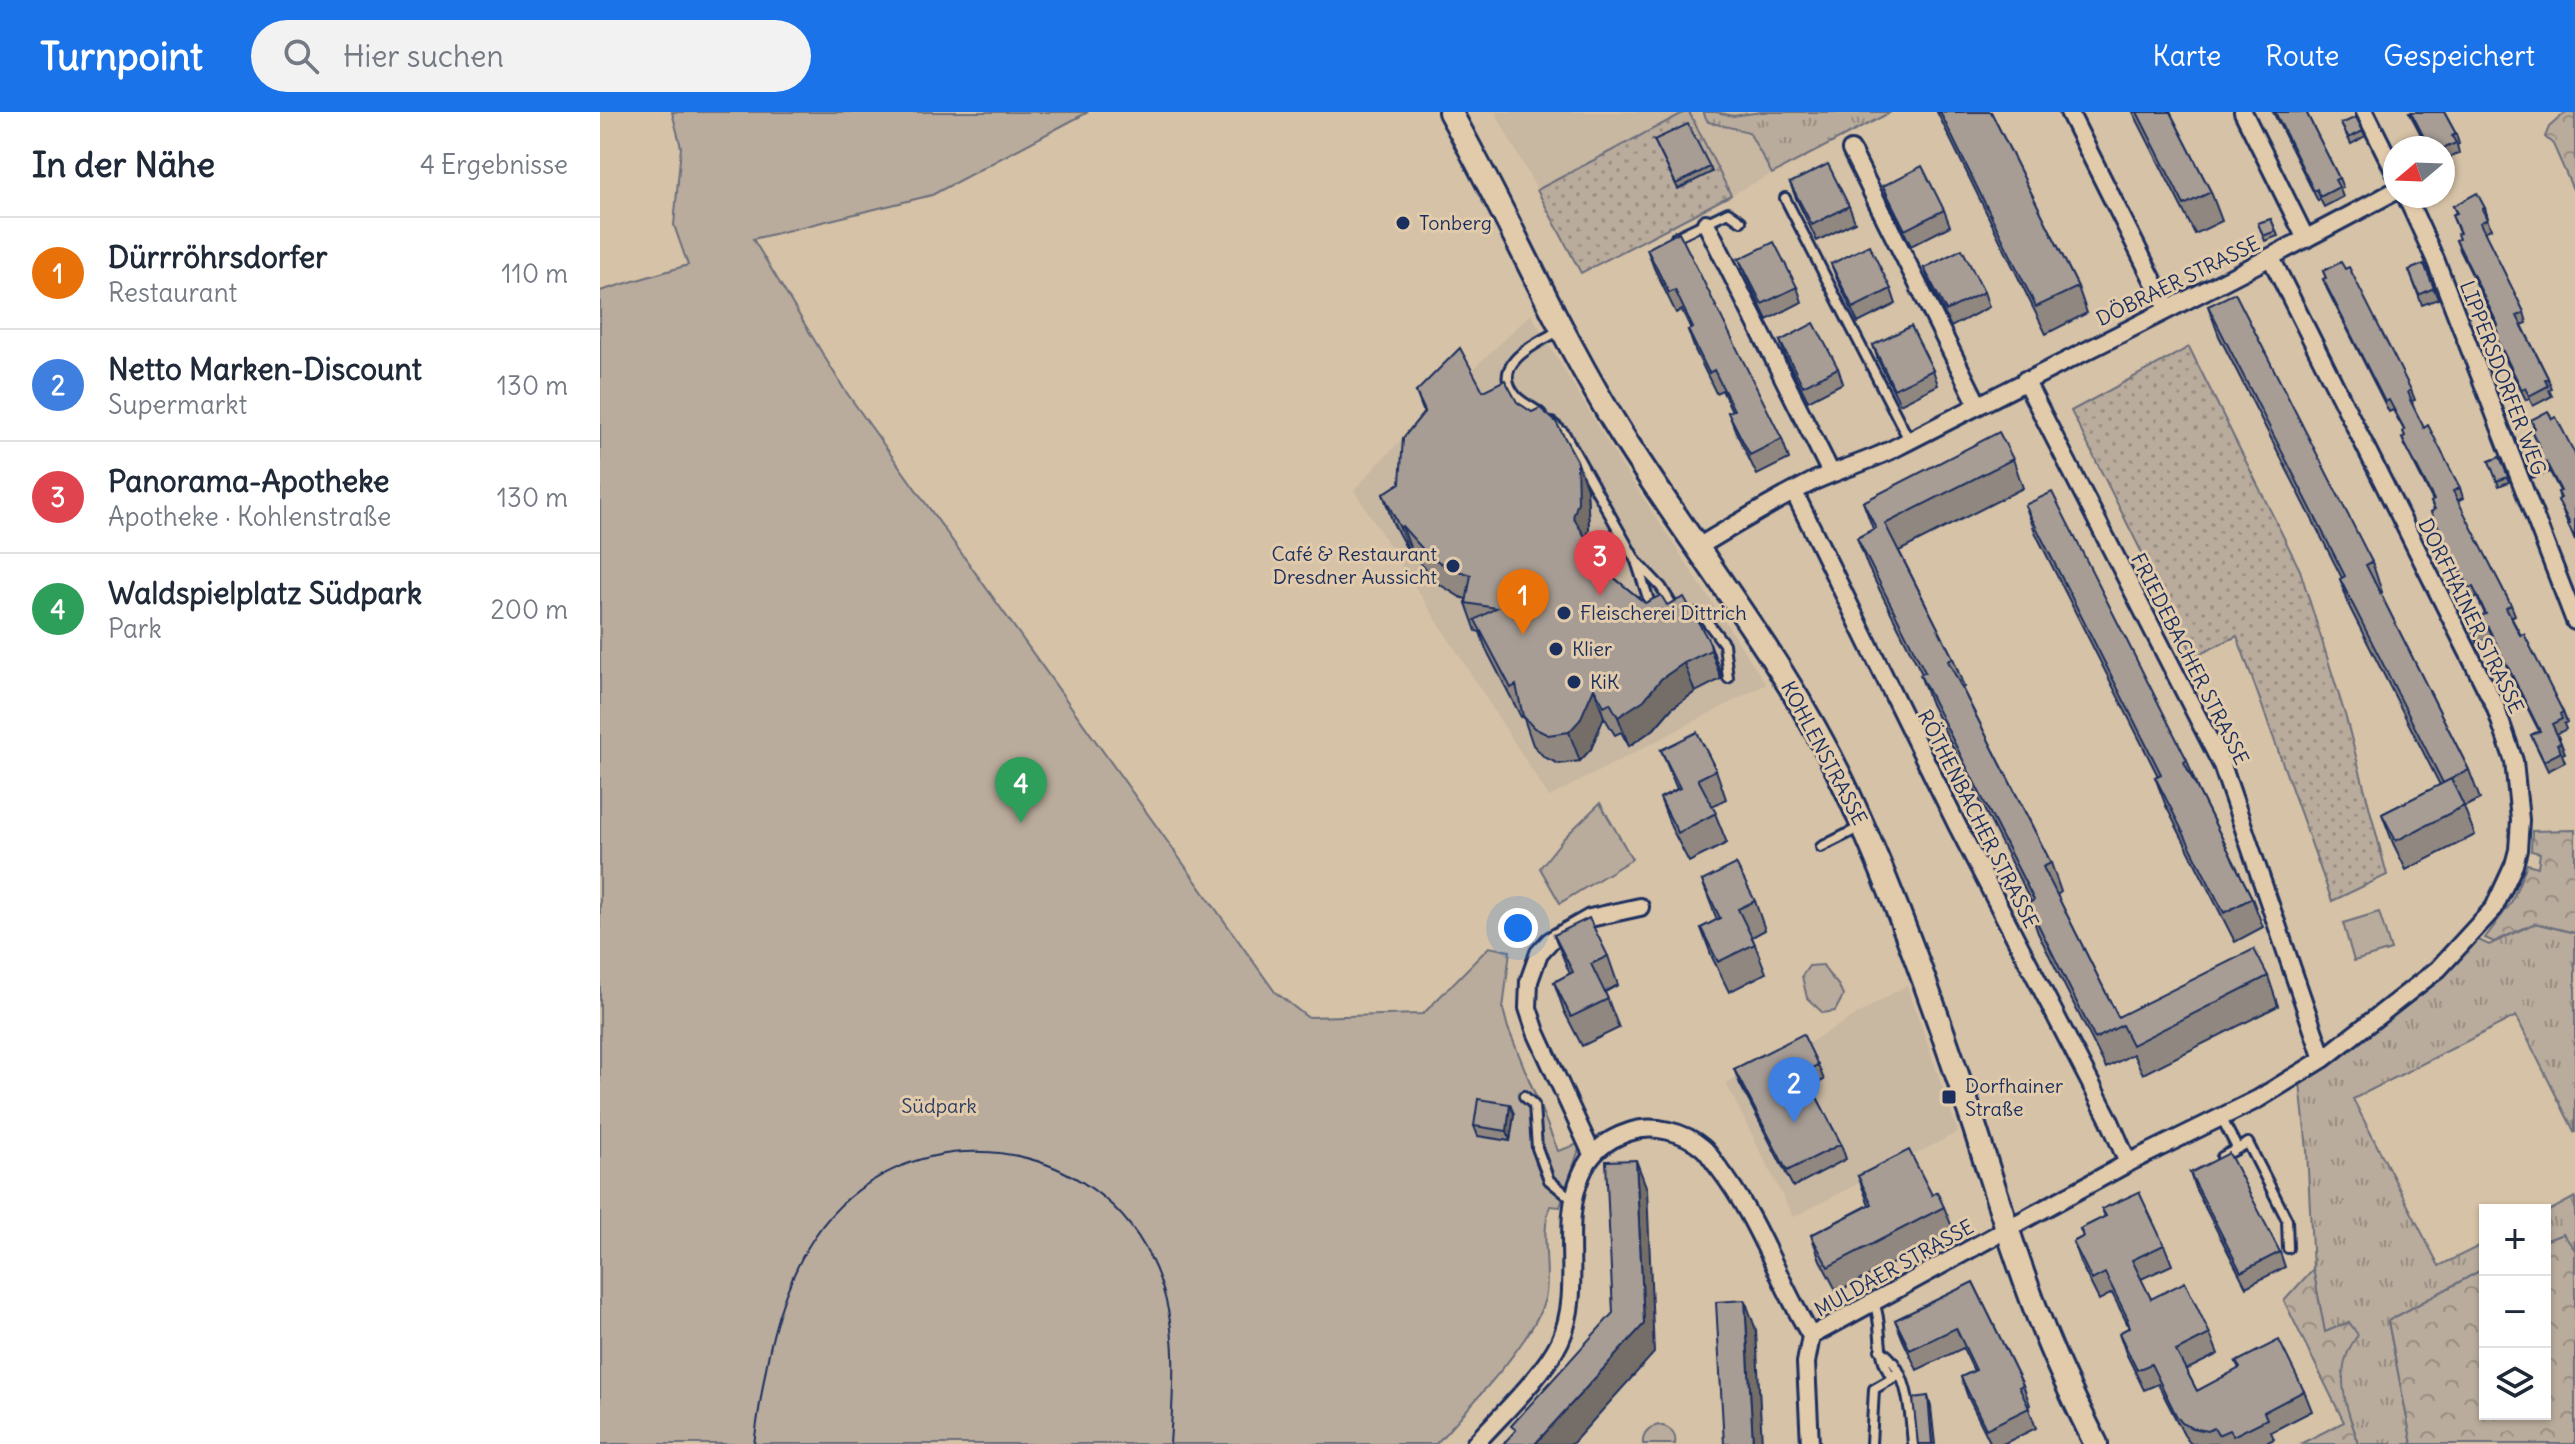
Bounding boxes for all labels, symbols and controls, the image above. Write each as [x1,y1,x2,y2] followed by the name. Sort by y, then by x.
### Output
[251,20,811,92] search box
[40,33,203,80] text: Turnpoint
[279,34,323,78] icon: search
[343,37,504,75] text: Hier suchen
[2153,38,2221,74] text: Karte
[2265,38,2339,74] text: Route
[2383,38,2535,74] text: Gespeichert
[2383,136,2455,208] north arrow
[32,143,215,186] text: In der Nähe
[420,148,568,181] text: 4 Ergebnisse
[1419,210,1492,235] place label: Tonberg
[1394,214,1412,232] marker: Tonberg
[2092,230,2264,331] street label: DÖBRAER STRASSE
[108,238,328,276] text: Dürrröhrsdorfer
[53,257,63,290] text: 1
[501,257,568,290] text: 110 m
[108,276,237,309] text: Restaurant
[2455,277,2552,479] street label: LIPPERSDORFER WEG
[108,350,422,388] text: Netto Marken-Discount
[51,369,65,402] text: 2
[497,369,568,402] text: 130 m
[108,388,247,421] text: Supermarkt
[108,462,389,500] text: Panorama-Apotheke
[51,481,65,514] text: 3
[497,481,568,514] text: 130 m
[108,500,391,533] text: Apotheke · Kohlenstraße
[2413,514,2530,717] street label: DORFHAINER STRASSE
[1574,530,1626,596] pin: 3
[1272,541,1437,589] place label: Café & Restaurant Dresdner Aussicht
[2126,549,2255,769] street label: FRIEDEBACHER STRASSE
[1444,557,1462,575] marker: Café & Restaurant Dresdner Aussicht
[1497,569,1549,635] pin: 1
[108,574,422,612] text: Waldspielplatz Südpark
[50,593,66,626] text: 4
[491,593,568,626] text: 200 m
[1580,600,1747,625] place label: Fleischerei Dittrich
[1555,604,1573,622] marker: Fleischerei Dittrich
[108,612,162,645] text: Park
[1572,636,1612,661] place label: Klier
[1547,640,1565,658] marker: Klier
[1590,669,1620,694] place label: KiK
[1565,673,1583,691] marker: KiK
[1776,677,1873,829] street label: KOHLENSTRASSE
[1912,705,2044,932] street label: RÖTHENBACHER STRASSE
[995,757,1047,823] pin: 4
[1498,908,1538,948] your location
[1768,1057,1820,1123] pin: 2
[1965,1073,2063,1121] place label: Dorfhainer Straße
[1940,1088,1958,1106] marker: Dorfhainer Straße
[901,1093,977,1118] park label: Südpark
[2479,1204,2551,1420] map controls
[2479,1204,2551,1276] button: +
[1810,1213,1978,1322] street label: MULDAER STRASSE
[2479,1276,2551,1348] button: −
[2479,1348,2551,1420] button: layers

